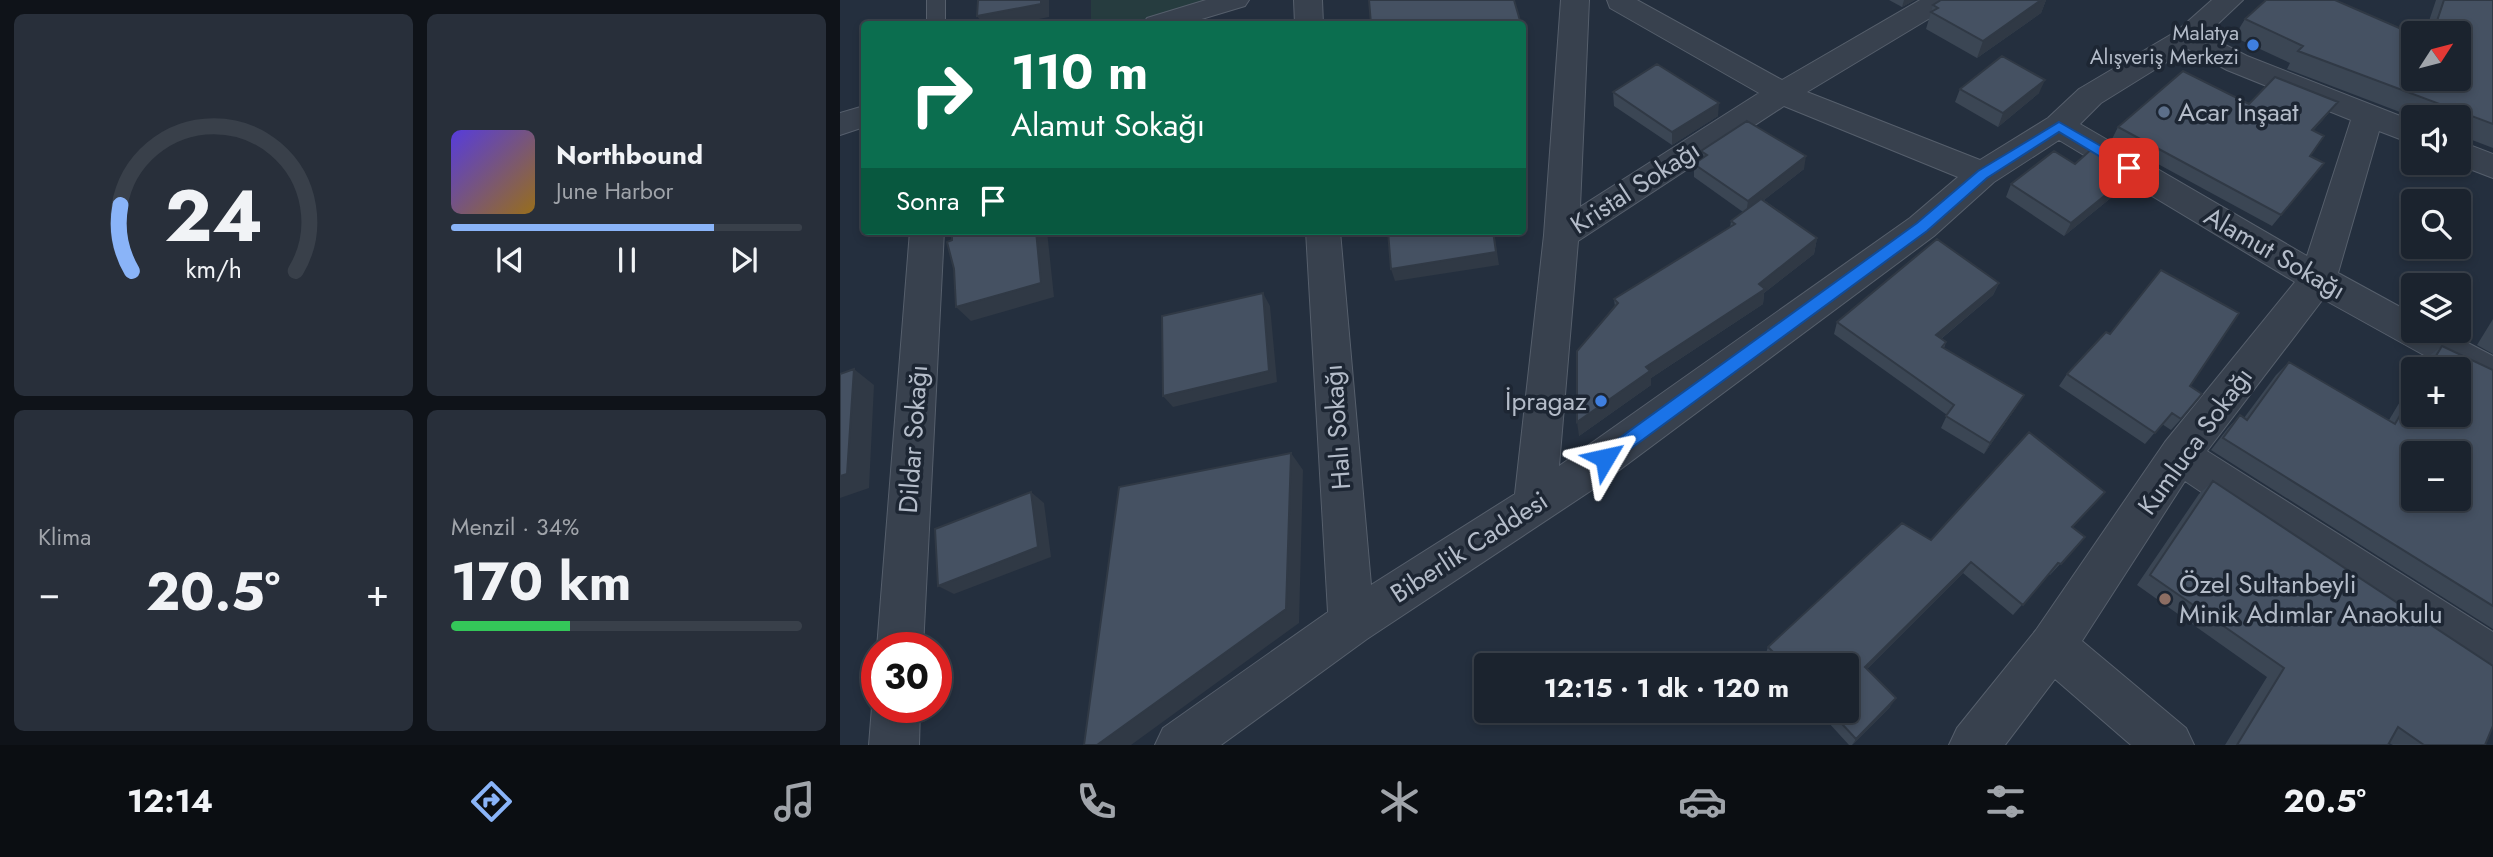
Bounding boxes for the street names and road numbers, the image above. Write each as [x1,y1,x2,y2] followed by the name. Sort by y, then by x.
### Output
[1563,131,1707,243] street label: Kristal Sokağı
[2197,197,2353,309] street label: Alamut Sokağı
[2128,359,2262,523] street label: Kumluca Sokağı
[1314,363,1360,491] street label: Halı Sokağı
[889,364,937,514] street label: Dildar Sokağı
[1383,482,1555,612] street label: Biberlik Caddesi

